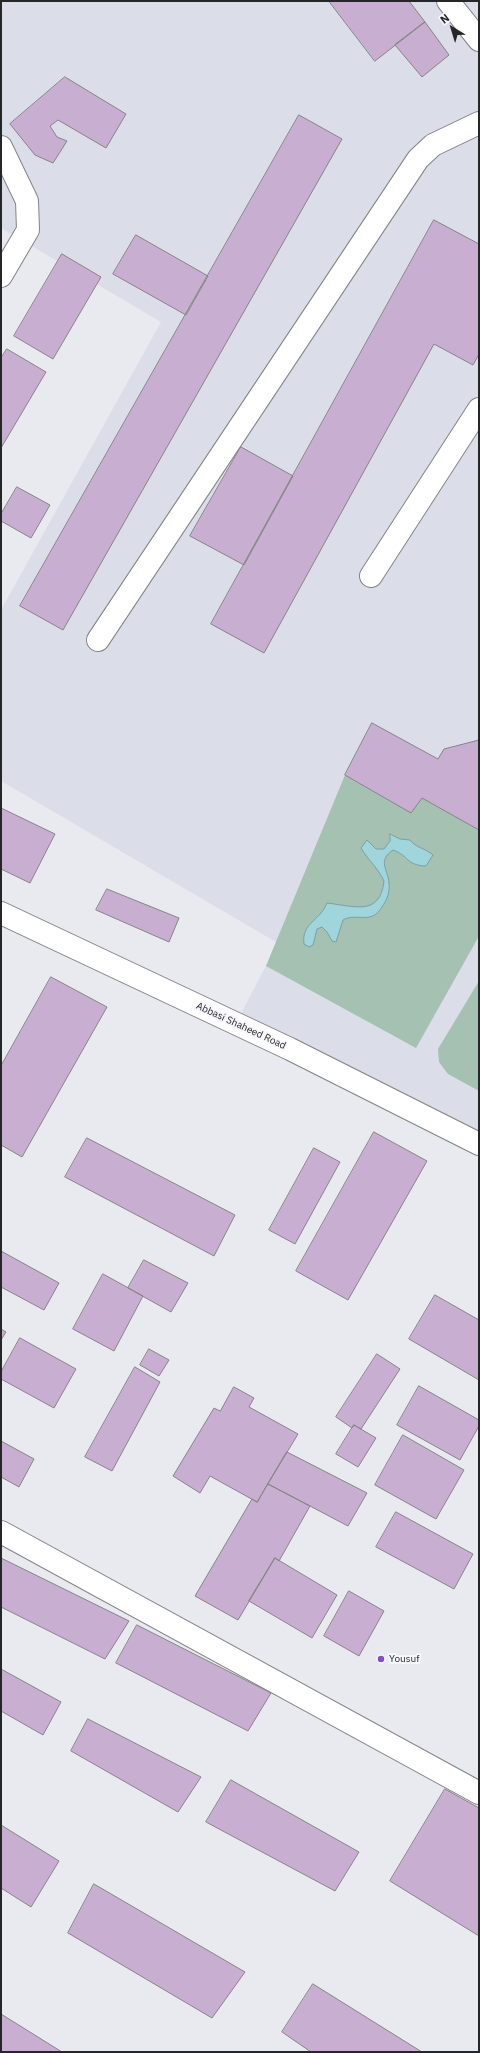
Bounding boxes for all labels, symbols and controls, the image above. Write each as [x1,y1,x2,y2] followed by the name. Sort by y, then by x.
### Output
[432,8,472,48] north arrow
[437,11,452,27] text: N
[194,1000,288,1052] street label: Abbasi Shaheed Road
[389,1653,419,1665] place label: Yousuf
[376,1654,386,1664] marker: Yousuf

